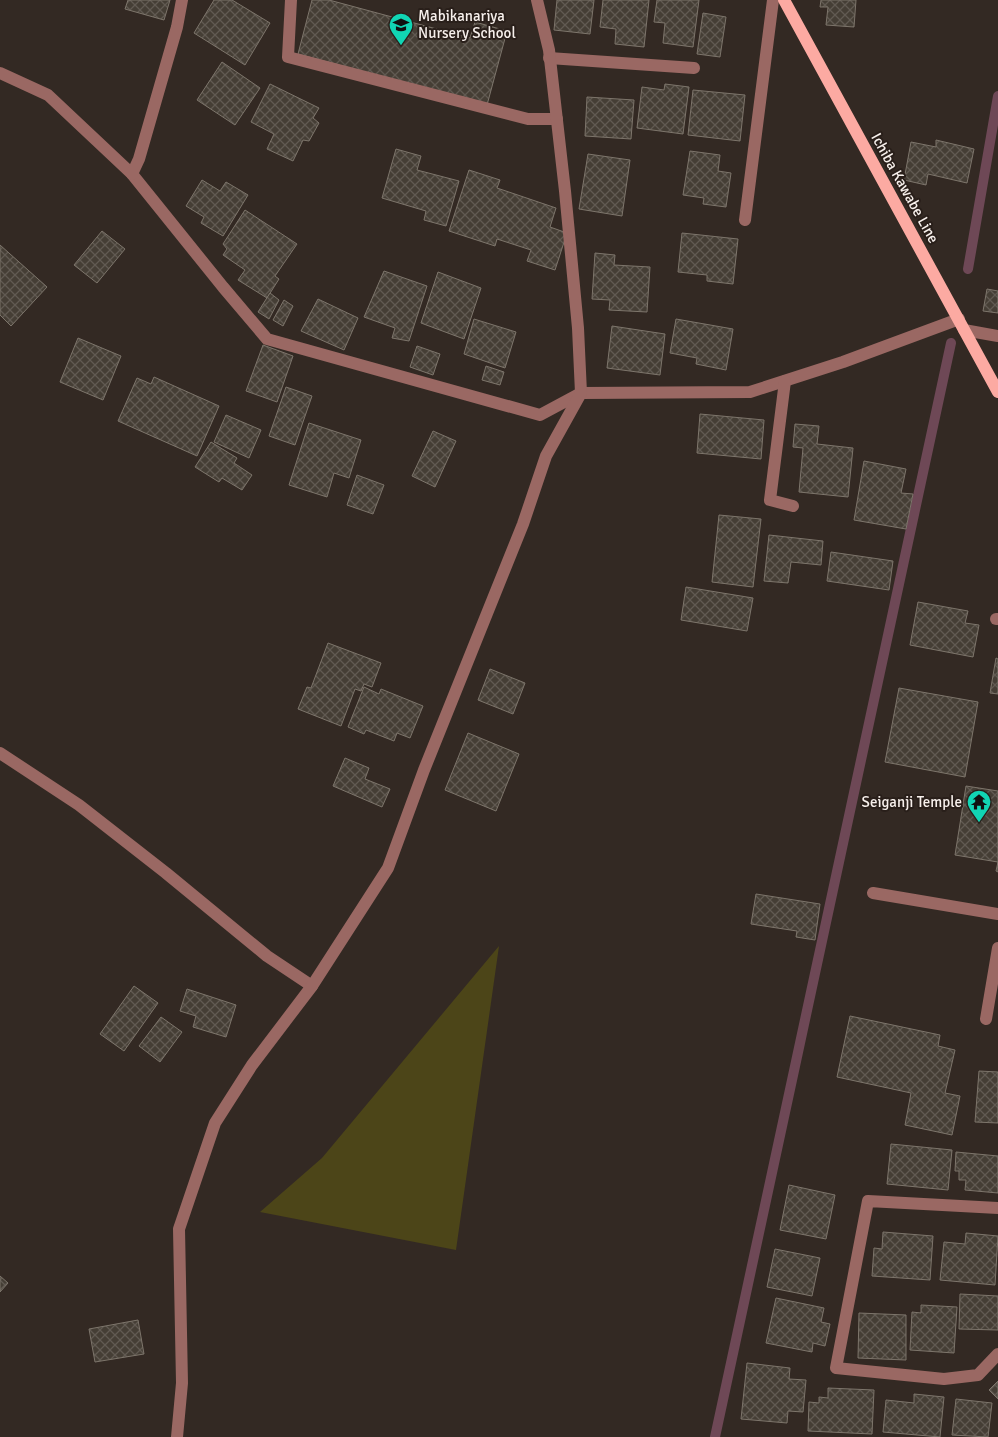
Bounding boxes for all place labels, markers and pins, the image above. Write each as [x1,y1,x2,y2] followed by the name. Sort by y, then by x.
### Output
[418,7,516,42] place label: Mabikanariya Nursery School
[388,12,414,46] school or university icon: Mabikanariya Nursery School
[966,789,992,823] temple icon: Seiganji Temple
[862,793,962,811] place label: Seiganji Temple

